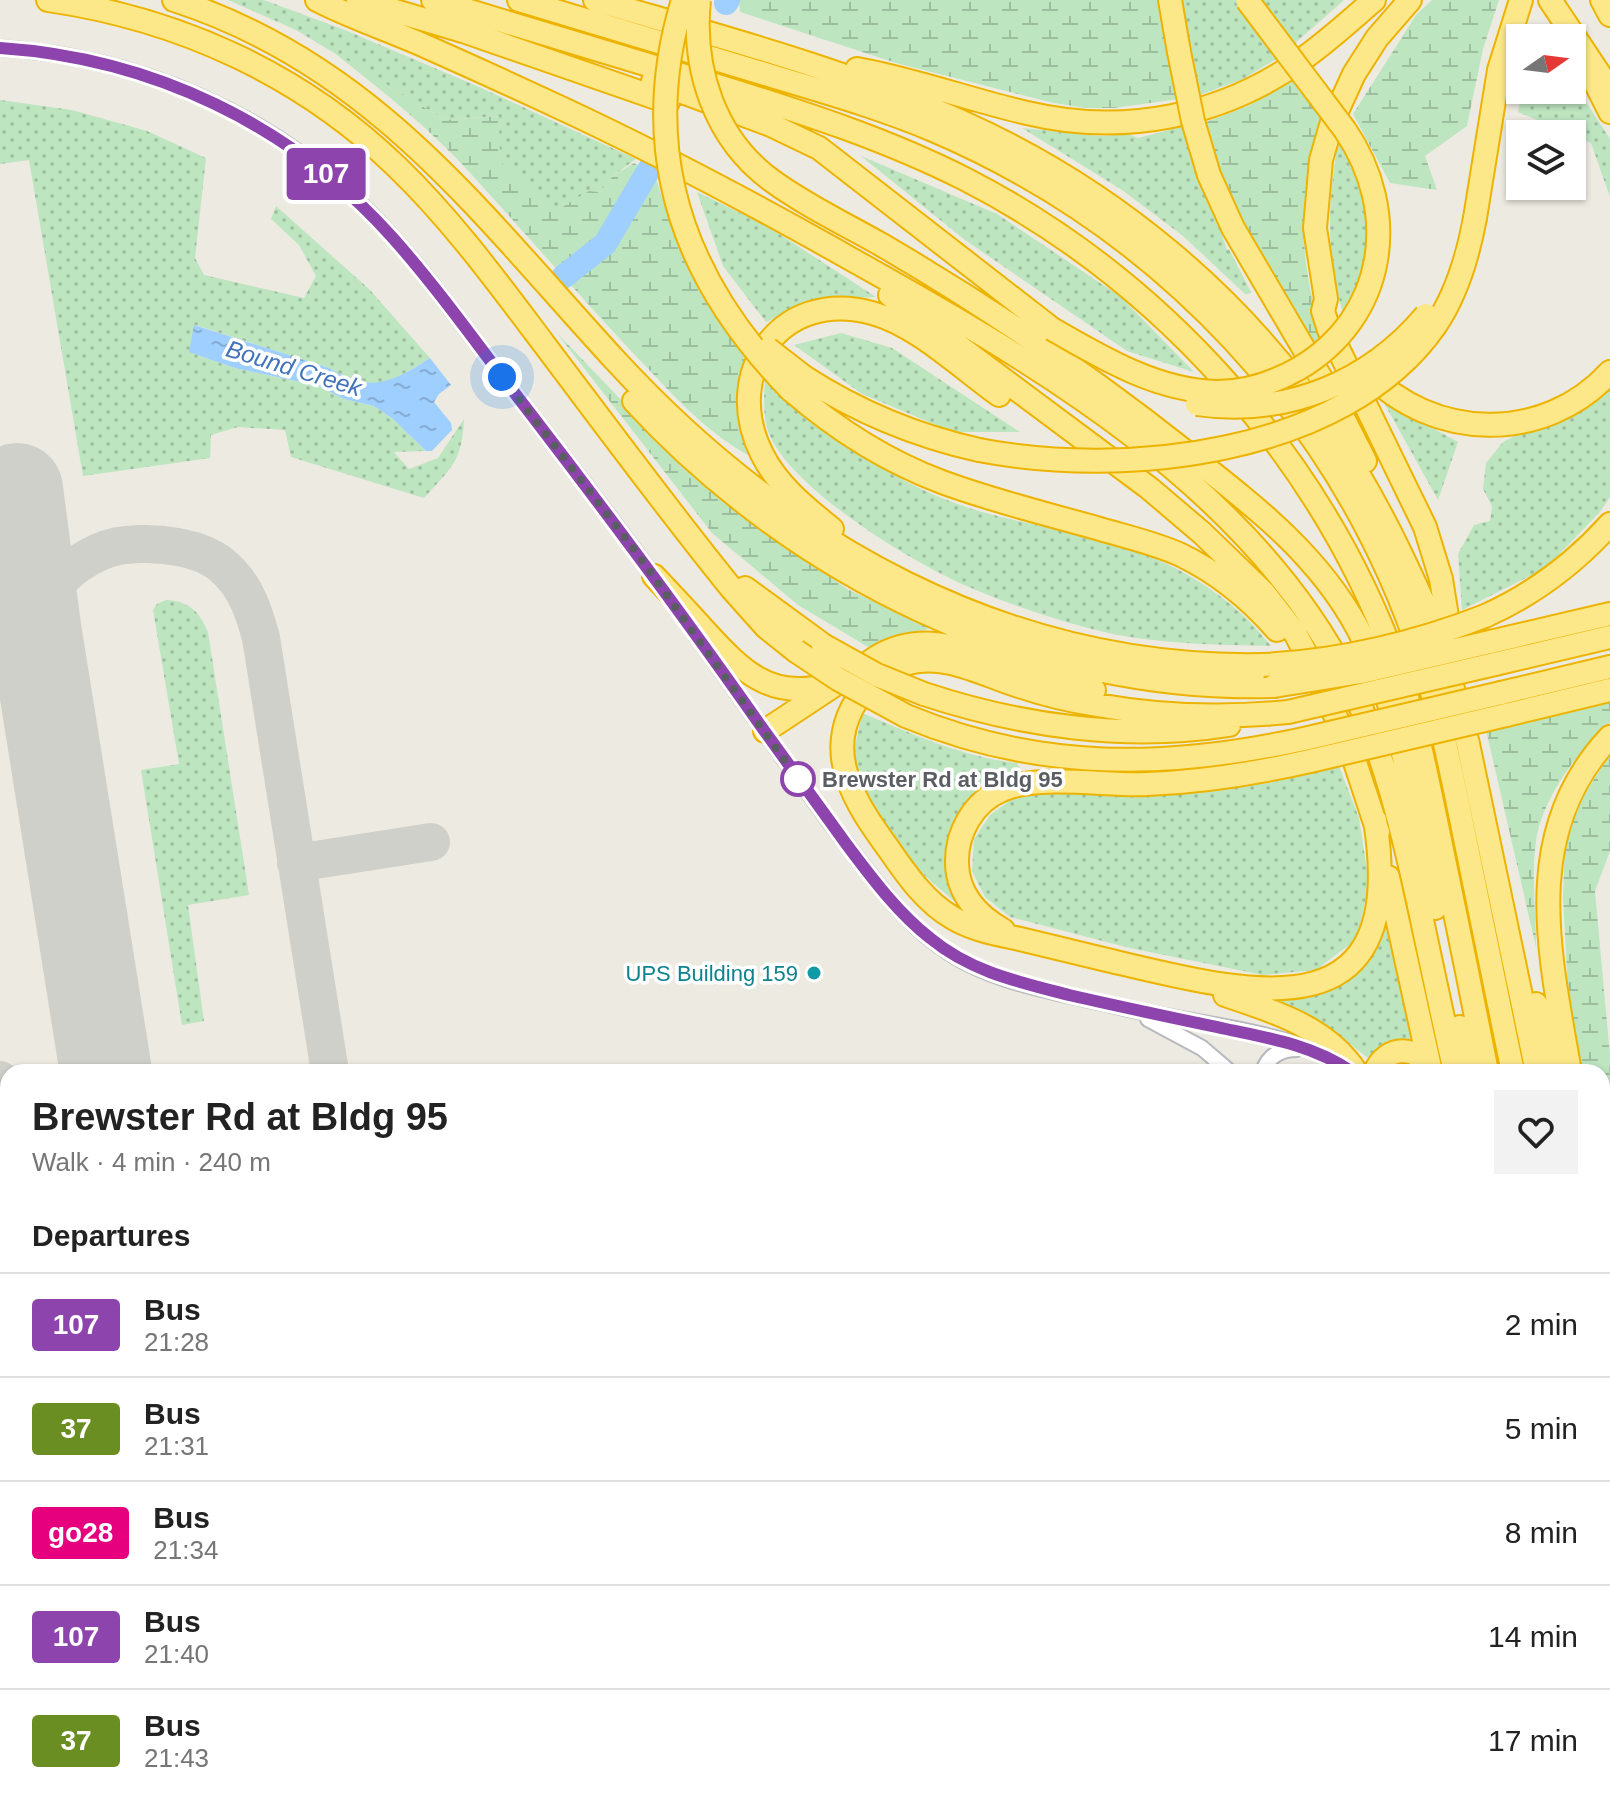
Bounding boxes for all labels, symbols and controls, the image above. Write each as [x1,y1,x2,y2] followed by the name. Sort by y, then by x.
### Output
[1506,24,1586,104] north arrow
[1506,24,1586,200] map controls
[1506,120,1586,200] button: layers
[280,148,372,200] line badge: 107
[303,158,349,189] text: 107
[223,335,367,402] water label: Bound Creek
[482,357,522,397] your location
[781,762,815,796] marker: Brewster Rd at Bldg 95
[822,767,1063,792] place label: Brewster Rd at Bldg 95
[626,961,798,986] place label: UPS Building 159
[805,964,823,982] marker: UPS Building 159
[1494,1090,1578,1174] button: heart
[32,1096,448,1138] text: Brewster Rd at Bldg 95
[32,1147,271,1177] text: Walk · 4 min · 240 m
[32,1219,190,1252] text: Departures
[144,1293,201,1326] text: Bus
[1505,1308,1578,1341] text: 2 min
[53,1309,99,1340] text: 107
[144,1327,209,1357] text: 21:28
[144,1397,201,1430] text: Bus
[1505,1412,1578,1445] text: 5 min
[60,1413,92,1444] text: 37
[144,1431,209,1461] text: 21:31
[153,1501,210,1534] text: Bus
[1505,1516,1578,1549] text: 8 min
[48,1517,113,1548] text: go28
[153,1535,218,1565] text: 21:34
[144,1605,201,1638] text: Bus
[1488,1620,1578,1653] text: 14 min
[53,1621,99,1652] text: 107
[144,1639,209,1669] text: 21:40
[144,1709,201,1742] text: Bus
[1488,1724,1578,1757] text: 17 min
[60,1725,92,1756] text: 37
[144,1743,209,1773] text: 21:43

